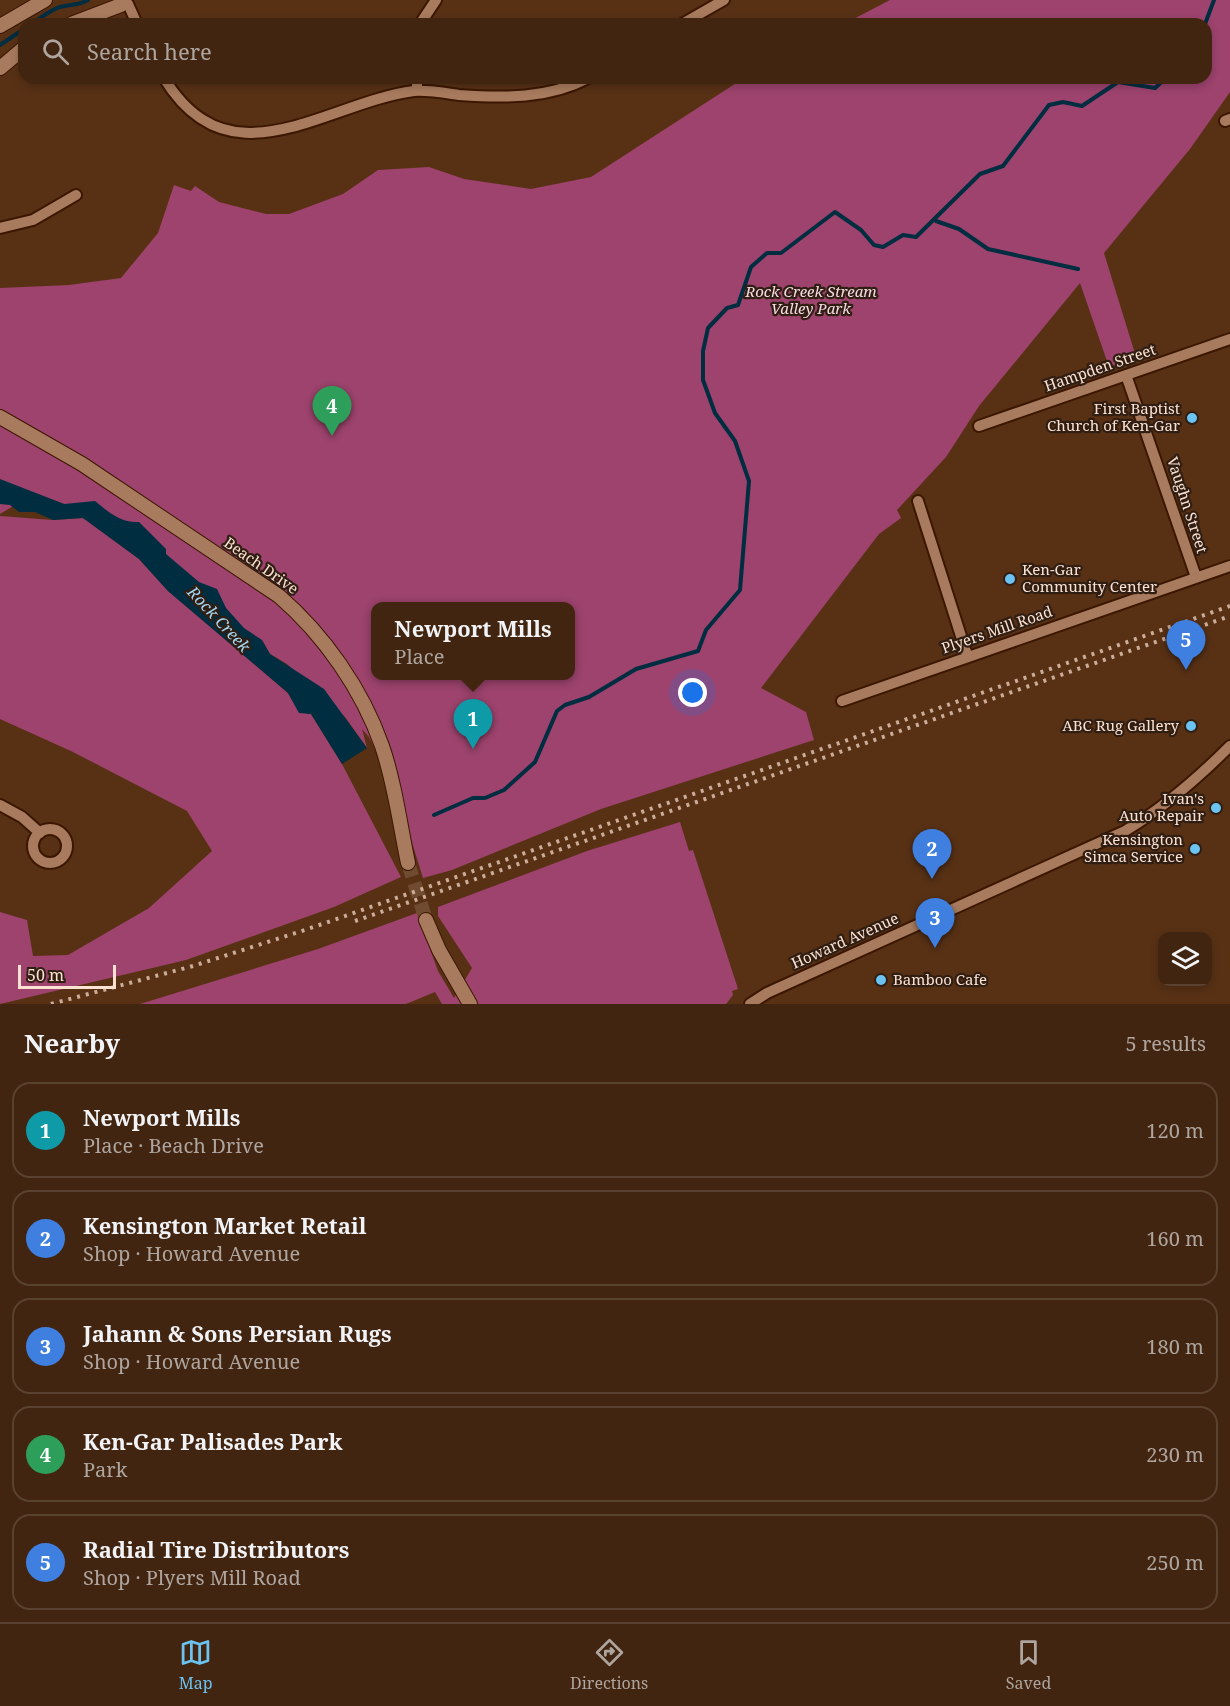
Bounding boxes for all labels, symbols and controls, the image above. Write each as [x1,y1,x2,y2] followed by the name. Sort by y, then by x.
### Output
[18,18,1212,84] search box
[39,35,72,68] icon: search
[87,36,212,66] text: Search here
[744,281,877,318] park label: Rock Creek Stream Valley Park
[1041,339,1158,395] street label: Hampden Street
[312,386,352,436] pin: 4
[1047,398,1180,435] place label: First Baptist Church of Ken-Gar
[1185,411,1199,425] marker: First Baptist Church of Ken-Gar
[1163,454,1213,555] street label: Vaughn Street
[220,532,303,598] street label: Beach Drive
[1022,559,1157,596] place label: Ken-Gar Community Center
[1003,572,1017,586] marker: Ken-Gar Community Center
[182,580,256,657] water label: Rock Creek
[938,601,1055,657] street label: Plyers Mill Road
[371,602,575,680] popup
[394,613,552,643] text: Newport Mills
[1166,620,1206,670] pin: 5
[394,643,444,670] text: Place
[678,678,707,707] your location
[454,700,492,749] pin: 1
[1062,715,1180,735] place label: ABC Rug Gallery
[1184,719,1198,733] marker: ABC Rug Gallery
[1119,788,1204,825] place label: Ivan's Auto Repair
[1209,801,1223,815] marker: Ivan's Auto Repair
[1084,829,1183,866] place label: Kensington Simca Service
[912,830,952,879] pin: 2
[1188,842,1202,856] marker: Kensington Simca Service
[916,898,954,948] pin: 3
[788,907,902,973] street label: Howard Avenue
[1158,932,1212,986] map controls
[1158,932,1212,986] button: layers
[18,962,116,989] scale bar
[27,964,64,986] text: 50 m
[893,969,987,989] place label: Bamboo Cafe
[874,973,888,987] marker: Bamboo Cafe
[24,1025,120,1061] text: Nearby
[1126,1030,1206,1057] text: 5 results
[83,1102,240,1132] text: Newport Mills
[40,1117,51,1144] text: 1
[1146,1117,1204,1144] text: 120 m
[83,1132,264,1159] text: Place · Beach Drive
[83,1210,366,1240] text: Kensington Market Retail
[40,1225,51,1252] text: 2
[1146,1225,1204,1252] text: 160 m
[83,1240,300,1267] text: Shop · Howard Avenue
[83,1318,392,1348] text: Jahann & Sons Persian Rugs
[40,1333,51,1360] text: 3
[1146,1333,1204,1360] text: 180 m
[83,1348,300,1375] text: Shop · Howard Avenue
[83,1426,343,1456] text: Ken-Gar Palisades Park
[40,1441,51,1468] text: 4
[1146,1441,1204,1468] text: 230 m
[83,1456,127,1483] text: Park
[83,1534,349,1564] text: Radial Tire Distributors
[40,1549,51,1576] text: 5
[1146,1549,1204,1576] text: 250 m
[83,1564,301,1591] text: Shop · Plyers Mill Road
[179,1636,213,1694] tab: Map
[570,1636,648,1694] tab: Directions
[1006,1636,1051,1694] tab: Saved

